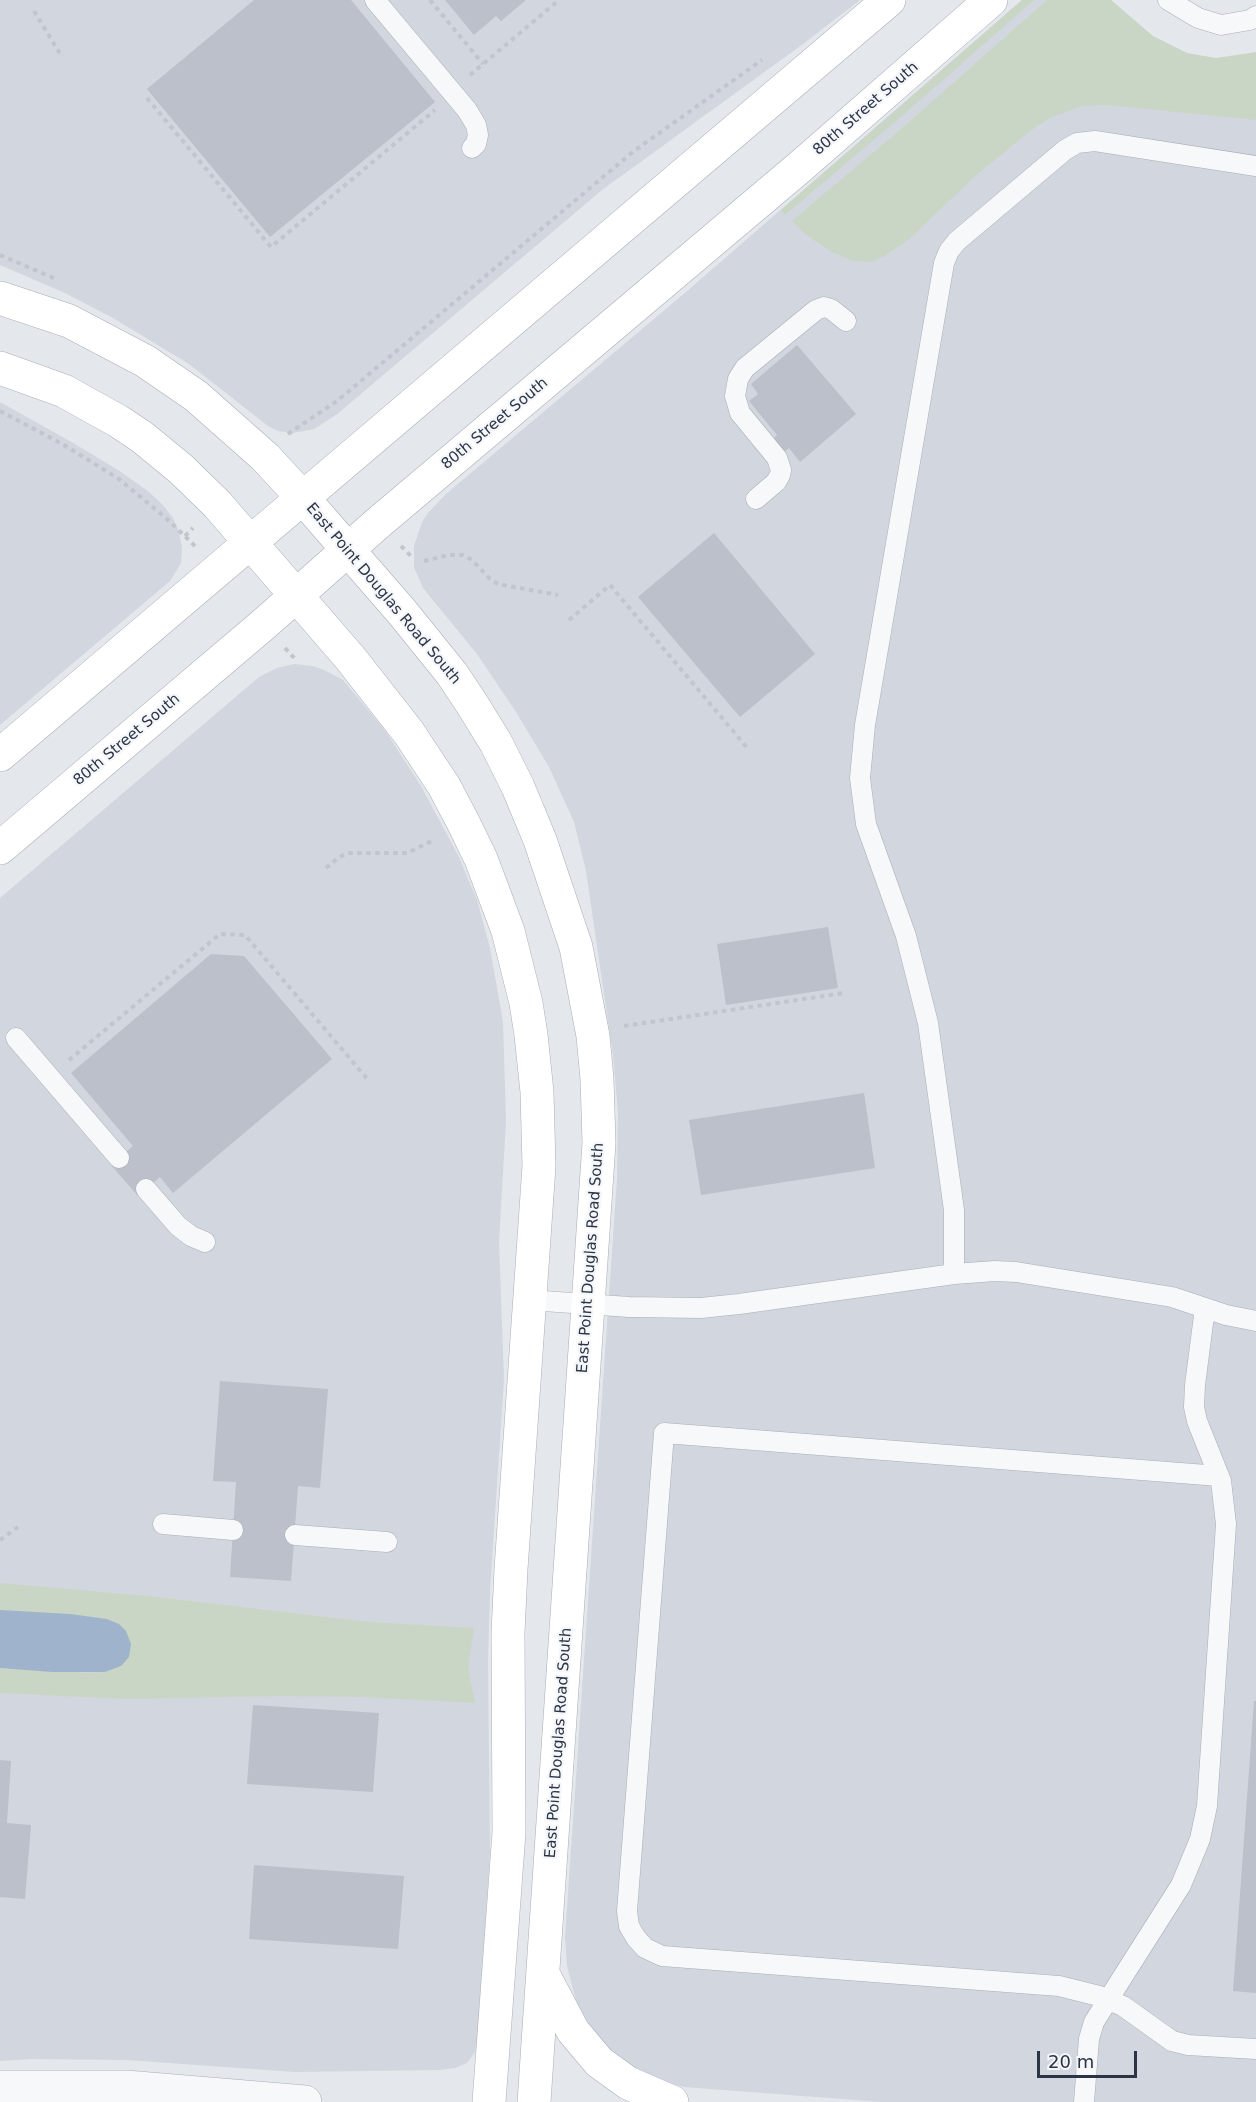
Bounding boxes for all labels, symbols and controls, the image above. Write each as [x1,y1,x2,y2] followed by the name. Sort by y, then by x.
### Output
[810,59,922,159] street label: 80th Street South
[438,374,552,474] street label: 80th Street South
[302,500,464,688] street label: East Point Douglas Road South
[70,690,184,790] street label: 80th Street South
[574,1142,608,1374] street label: East Point Douglas Road South
[542,1627,576,1859] street label: East Point Douglas Road South
[1040,2039,1140,2077] scale bar
[1048,2051,1094,2072] text: 20 m

